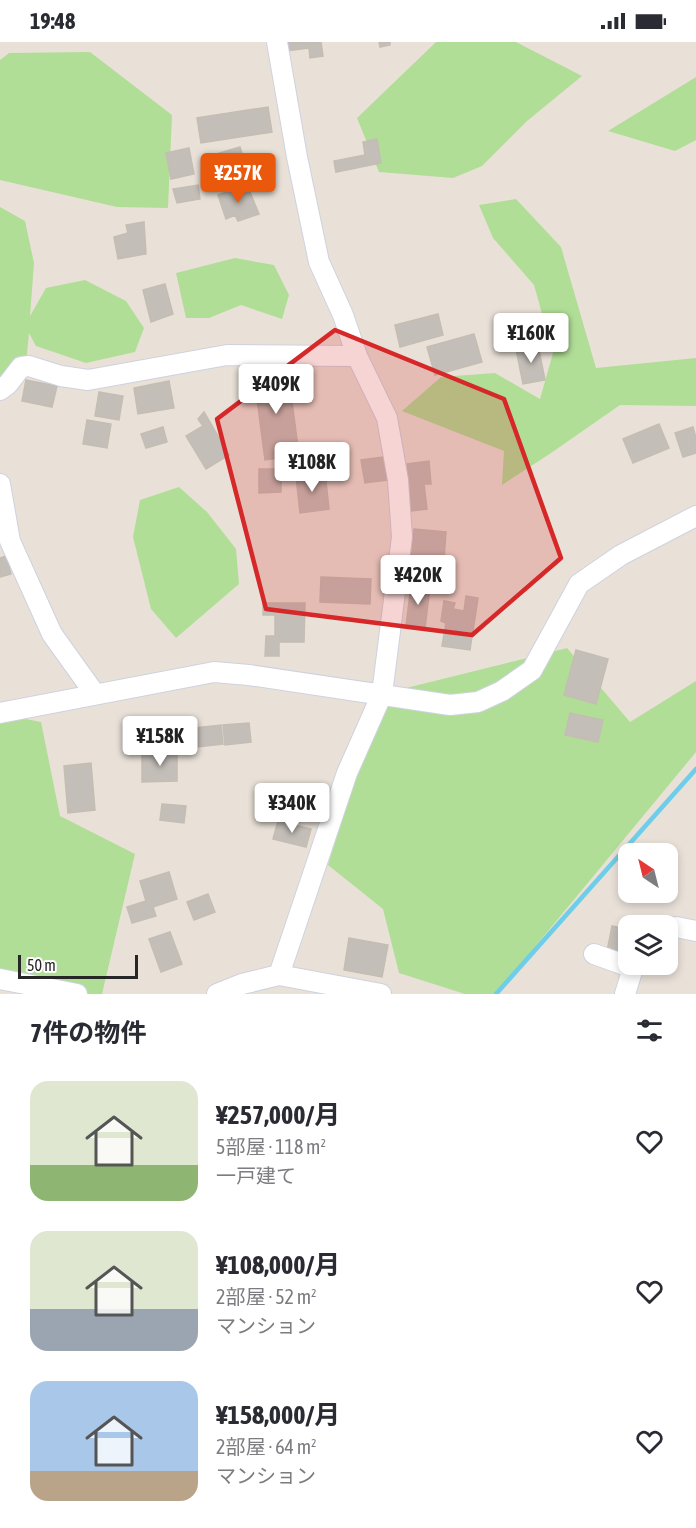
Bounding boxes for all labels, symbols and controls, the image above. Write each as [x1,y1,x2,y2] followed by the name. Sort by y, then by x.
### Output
[30,8,75,34] text: 19:48
[196,153,280,204] pin: ¥257K
[215,161,261,184] text: ¥257K
[489,313,573,364] pin: ¥160K
[508,321,554,344] text: ¥160K
[234,364,318,415] pin: ¥409K
[253,372,299,395] text: ¥409K
[270,442,354,493] pin: ¥108K
[289,450,335,473] text: ¥108K
[376,555,460,606] pin: ¥420K
[395,563,441,586] text: ¥420K
[118,716,202,767] pin: ¥158K
[137,724,183,747] text: ¥158K
[250,783,334,834] pin: ¥340K
[269,791,315,814] text: ¥340K
[618,843,678,903] north arrow
[618,843,678,975] map controls
[618,915,678,975] button: layers
[18,952,138,980] scale bar
[27,956,56,974] text: 50 m
[633,1014,666,1047] icon: filters
[30,1018,146,1048] text: 7件の物件
[216,1100,340,1130] text: ¥257,000/月
[78,1105,150,1177] icon: home
[633,1125,666,1158] icon: heart
[216,1135,326,1158] text: 5部屋 · 118 m²
[216,1164,296,1187] text: 一戸建て
[216,1250,340,1280] text: ¥108,000/月
[78,1255,150,1327] icon: home
[633,1275,666,1308] icon: heart
[216,1285,317,1308] text: 2部屋 · 52 m²
[216,1314,316,1337] text: マンション
[216,1400,340,1430] text: ¥158,000/月
[78,1405,150,1477] icon: home
[633,1425,666,1458] icon: heart
[216,1435,317,1458] text: 2部屋 · 64 m²
[216,1464,316,1487] text: マンション

